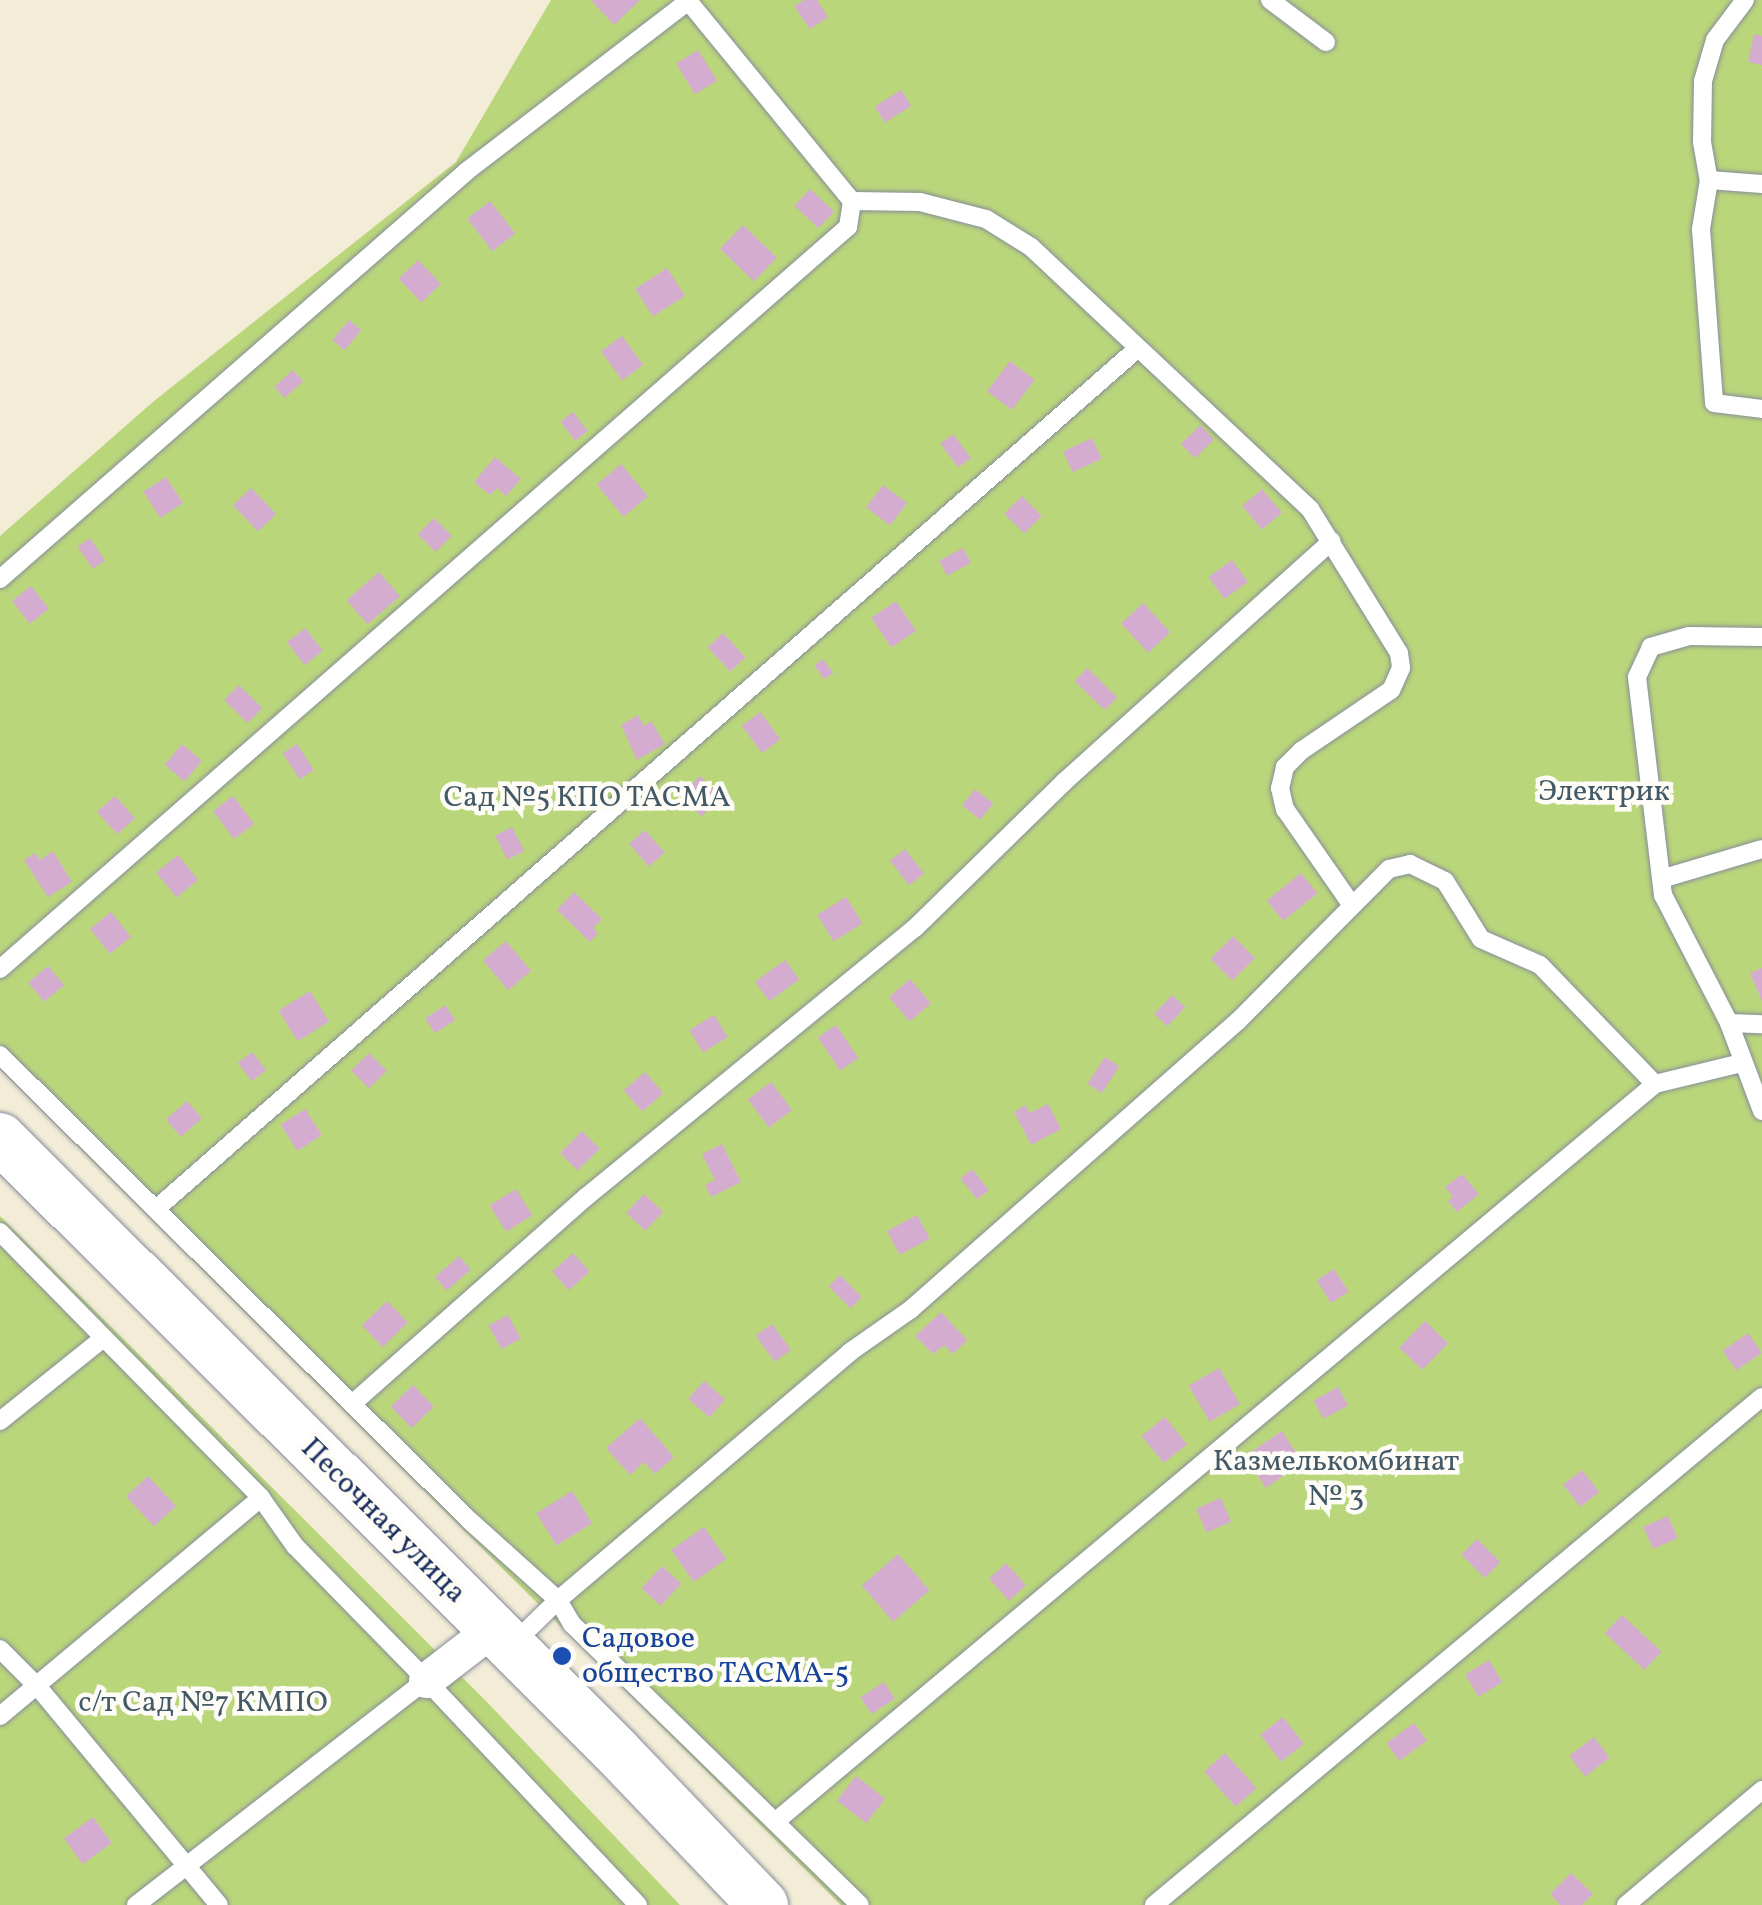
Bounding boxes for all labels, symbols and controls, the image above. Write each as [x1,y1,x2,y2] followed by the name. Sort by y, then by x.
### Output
[1538,774,1670,810] park label: Электрик
[443,780,731,816] park label: Сад №5 КПО ТАСМА
[292,1430,474,1612] street label: Песочная улица
[1213,1444,1459,1514] park label: Казмелькомбинат № 3
[582,1621,850,1692] place label: Садовое общество ТАСМА-5
[551,1645,573,1667] marker: Садовое общество ТАСМА-5
[78,1685,328,1721] park label: с/т Сад №7 КМПО

